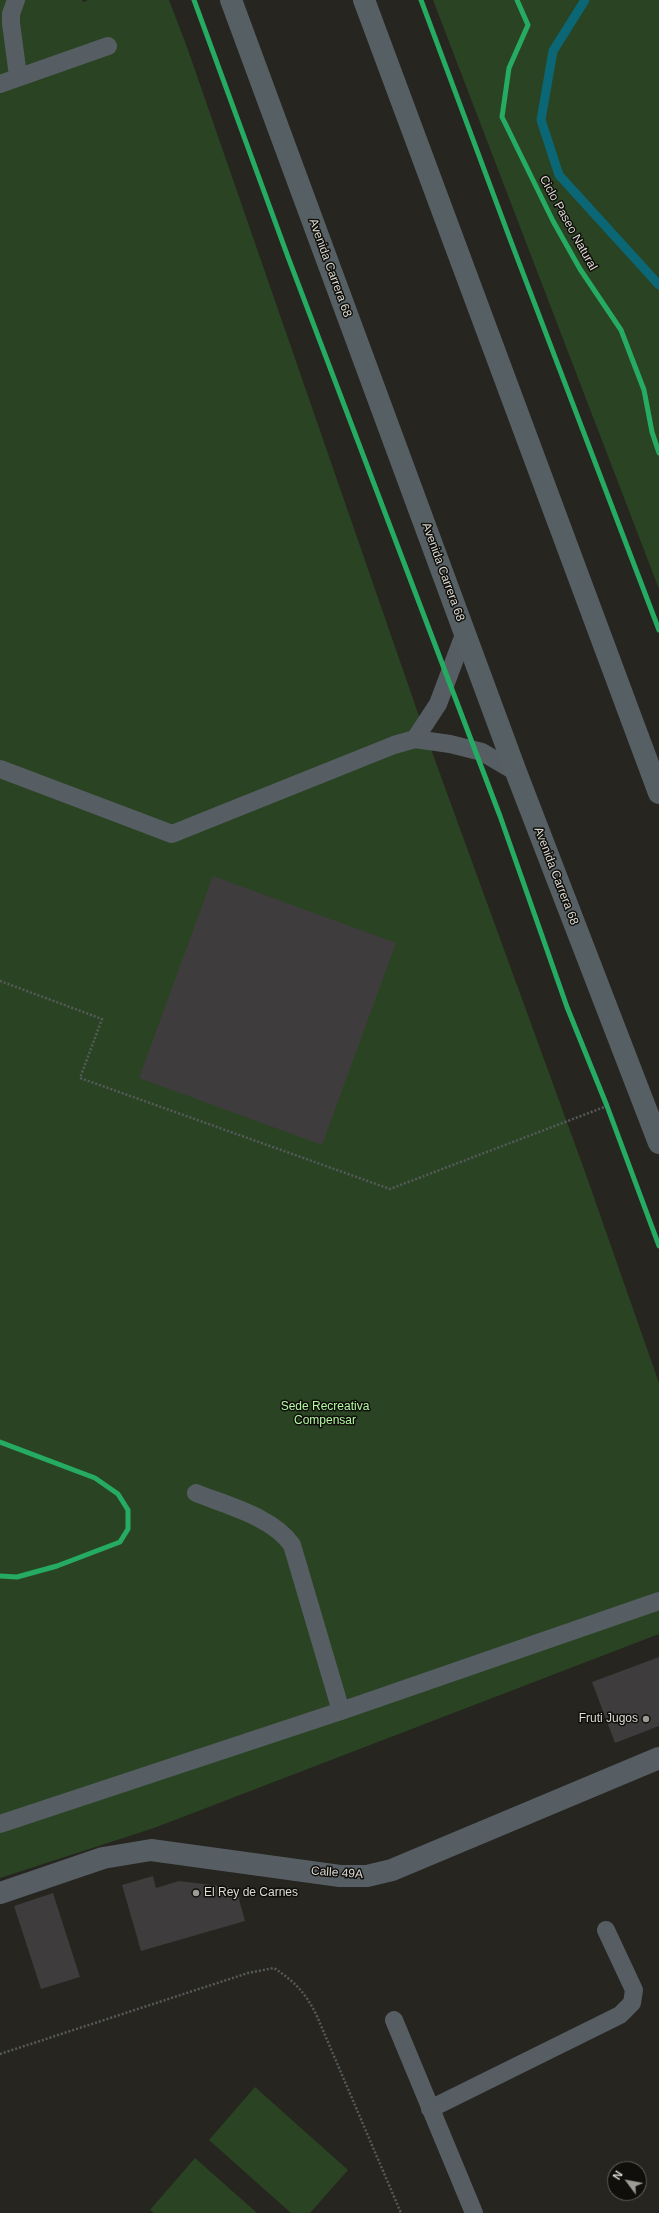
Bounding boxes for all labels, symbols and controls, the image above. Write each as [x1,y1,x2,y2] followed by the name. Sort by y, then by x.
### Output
[536,173,600,273] street label: Ciclo Paseo Natural
[305,217,355,319] street label: Avenida Carrera 68
[418,521,468,623] street label: Avenida Carrera 68
[531,825,581,927] street label: Avenida Carrera 68
[281,1400,369,1428] park label: Sede Recreativa Compensar
[579,1712,638,1726] place label: Fruti Jugos
[641,1714,651,1724] marker: Fruti Jugos
[311,1864,363,1882] street label: Calle 49A
[204,1886,298,1900] place label: El Rey de Carnes
[191,1888,201,1898] marker: El Rey de Carnes
[607,2161,647,2201] north arrow
[610,2169,625,2182] text: N

